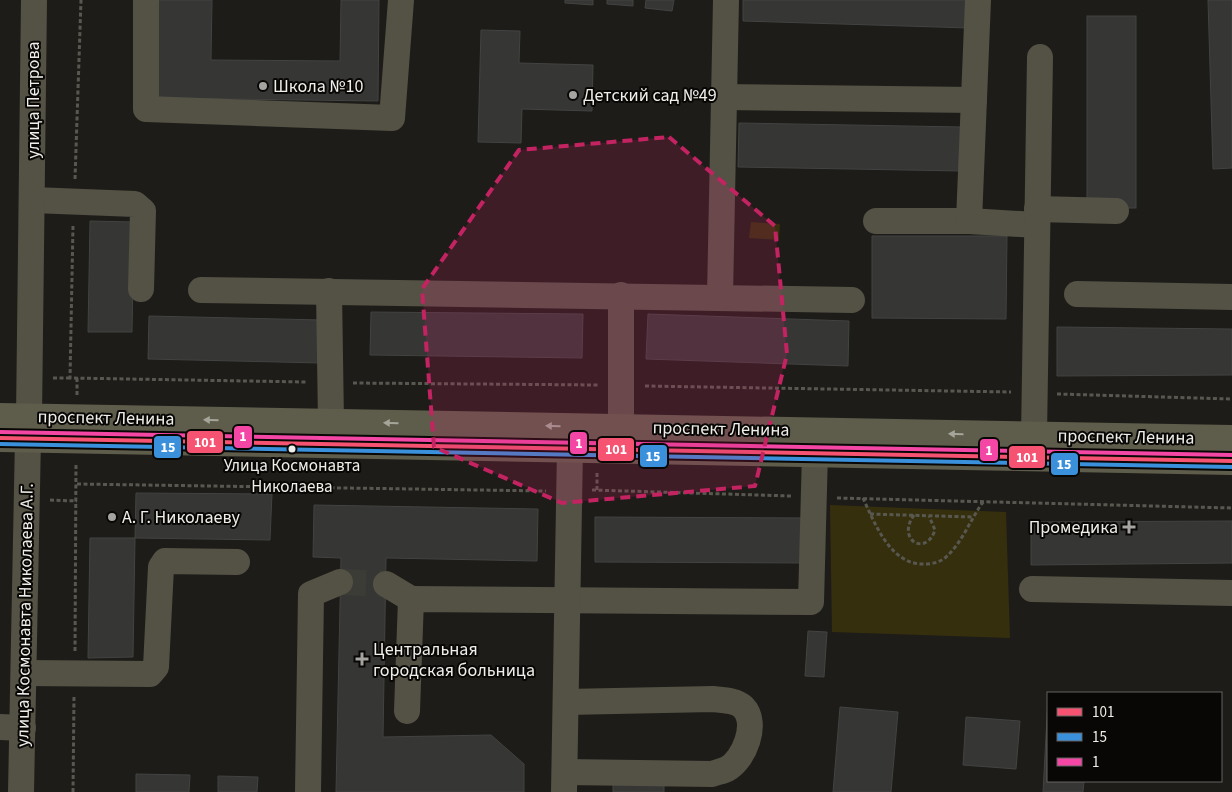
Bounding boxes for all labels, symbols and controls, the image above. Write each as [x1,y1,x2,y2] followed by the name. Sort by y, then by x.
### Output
[21,41,46,159] street label: улица Петрова
[273,74,363,99] place label: Школа №10
[257,80,269,92] marker: Школа №10
[583,83,717,108] place label: Детский сад №49
[567,89,579,101] marker: Детский сад №49
[37,404,175,432] street label: проспект Ленина
[652,415,790,443] street label: проспект Ленина
[203,416,219,424] one-way arrow
[383,419,399,427] one-way arrow
[545,422,561,430] one-way arrow
[1057,423,1195,451] street label: проспект Ленина
[233,425,253,449] line badge: 1
[239,427,247,447] text: 1
[186,430,224,454] line badge: 101
[948,430,964,438] one-way arrow
[569,431,588,455] line badge: 1
[194,433,216,453] text: 101
[575,434,583,454] text: 1
[153,435,182,459] line badge: 15
[597,437,635,462] line badge: 101
[161,438,175,458] text: 15
[979,438,999,462] line badge: 1
[605,440,627,460] text: 101
[985,441,993,461] text: 1
[287,444,297,454] marker: Улица Космонавта Николаева
[639,444,668,468] line badge: 15
[1008,445,1046,469] line badge: 101
[646,447,660,467] text: 15
[1016,448,1038,468] text: 101
[1050,452,1079,476] line badge: 15
[224,454,360,499] place label: Улица Космонавта Николаева
[1057,455,1071,475] text: 15
[10,483,40,747] street label: улица Космонавта Николаева А.Г.
[122,505,240,530] place label: А. Г. Николаеву
[106,511,118,523] marker: А. Г. Николаеву
[1029,515,1118,540] place label: Промедика
[1122,520,1136,534] marker: Промедика
[373,637,535,683] place label: Центральная городская больница
[355,652,369,666] marker: Центральная городская больница
[1047,692,1222,782] legend
[1092,702,1114,723] text: 101
[1092,727,1107,748] text: 15
[1092,752,1099,773] text: 1

